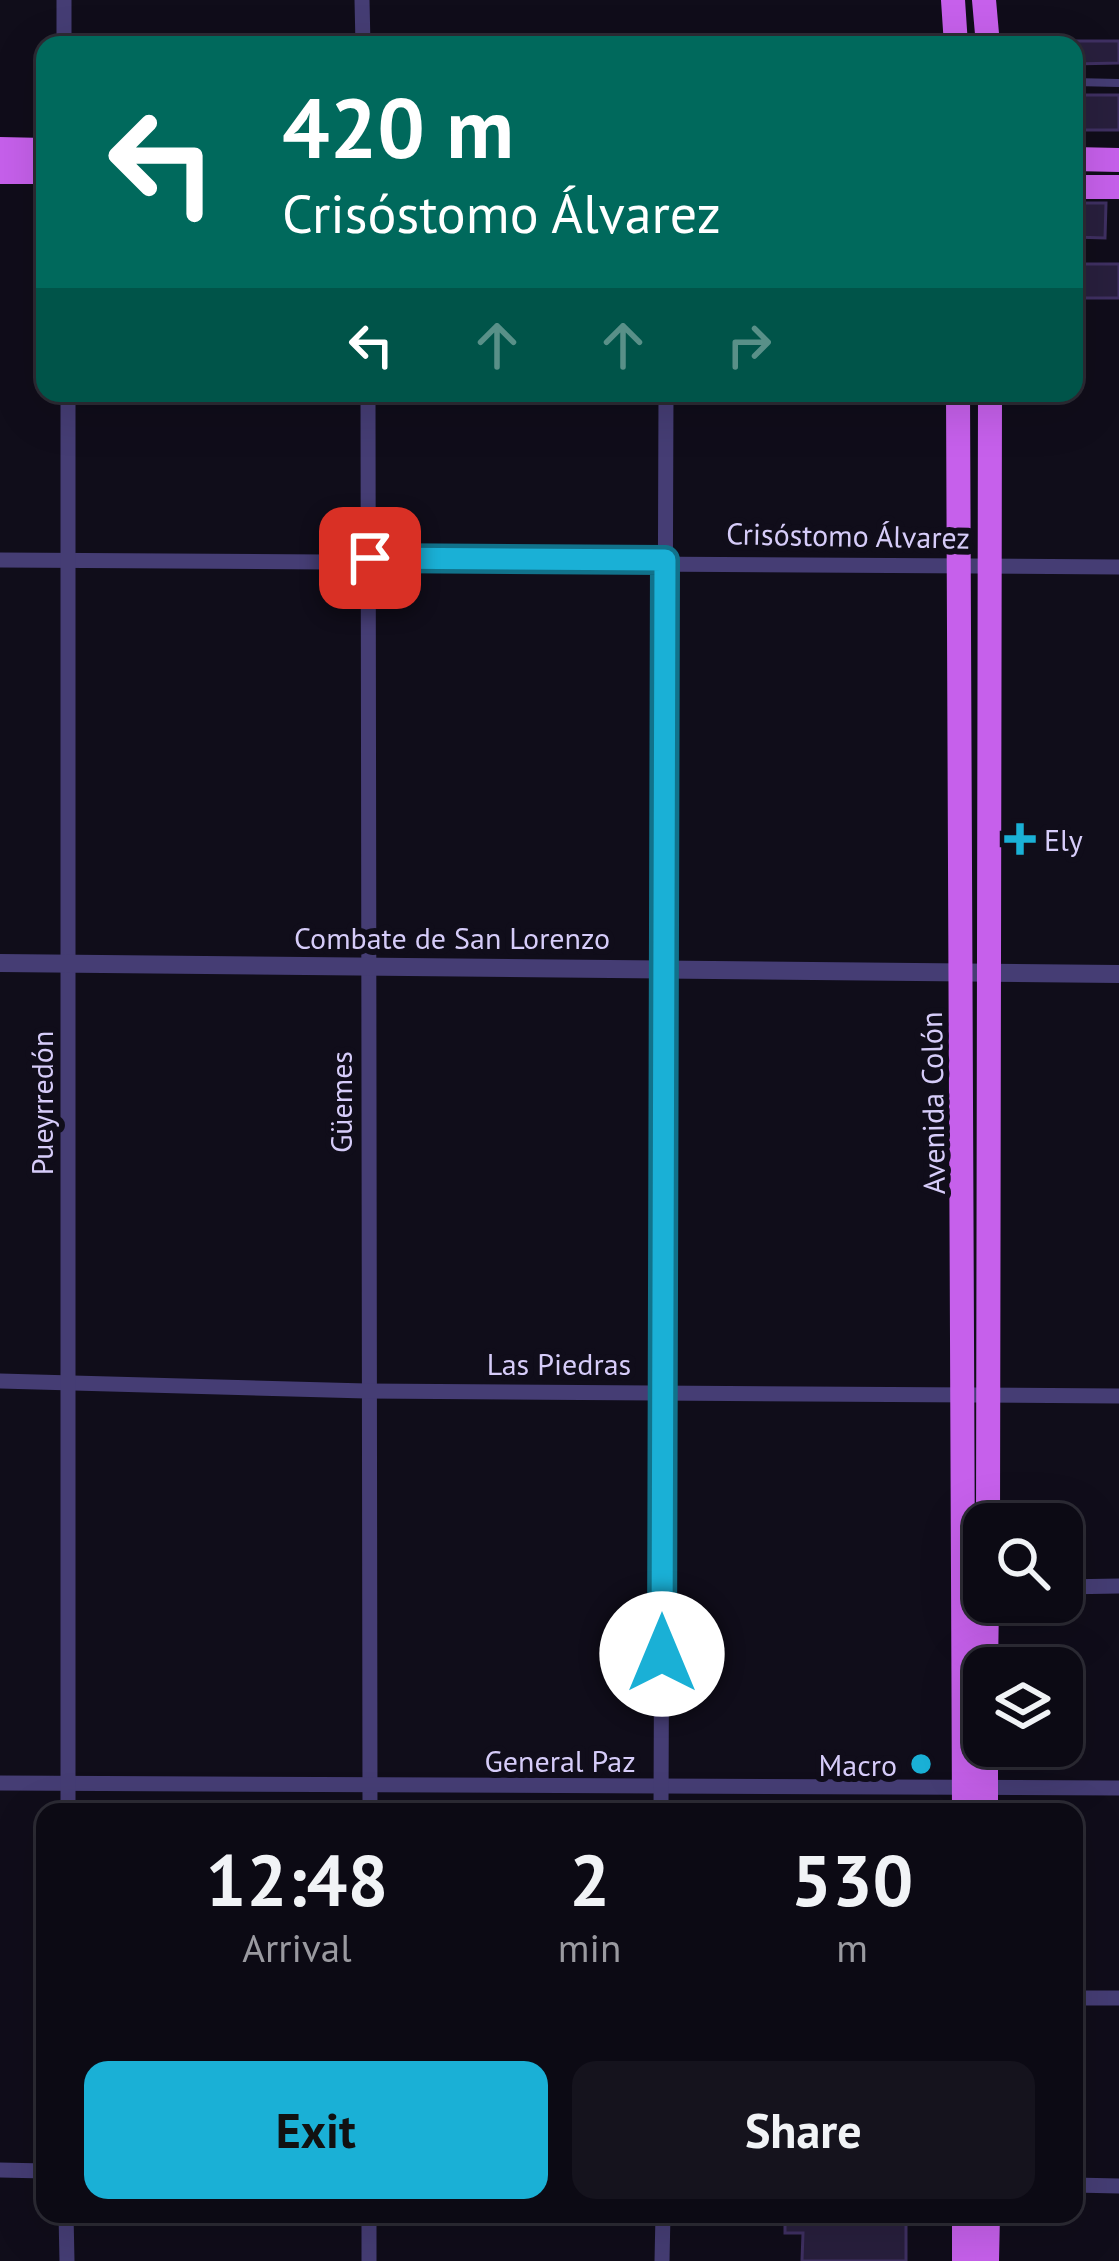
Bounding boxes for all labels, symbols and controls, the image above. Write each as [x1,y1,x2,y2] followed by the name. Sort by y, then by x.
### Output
[282,72,514,181] text: 420 m
[84,84,240,240] icon: left
[282,178,721,248] text: Crisóstomo Álvarez
[338,312,404,378] icon: left
[464,312,530,378] icon: ahead
[590,312,656,378] icon: ahead
[716,312,782,378] icon: right
[319,507,421,609] pin
[726,513,970,557] street label: Crisóstomo Álvarez
[337,525,403,591] icon: arrive
[1044,820,1083,859] place label: Ely
[1007,826,1033,852] marker: Ely
[294,918,610,957] street label: Combate de San Lorenzo
[911,1011,953,1195] street label: Avenida Colón
[22,1031,61,1175] street label: Pueyrredón
[321,1051,360,1153] street label: Güemes
[487,1344,631,1383] street label: Las Piedras
[963,1503,1083,1767] map controls
[963,1503,1083,1623] button: search
[599,1591,725,1717] position arrow
[963,1647,1083,1767] button: layers
[484,1741,636,1780] street label: General Paz
[819,1745,897,1784] place label: Macro
[908,1751,934,1777] marker: Macro
[206,1833,388,1926] text: 12:48
[569,1833,610,1926] text: 2
[791,1833,913,1926] text: 530
[242,1922,352,1973] text: Arrival
[558,1922,621,1973] text: min
[836,1922,868,1973] text: m
[84,2061,548,2199] button: Exit
[572,2061,1035,2199] button: Share

